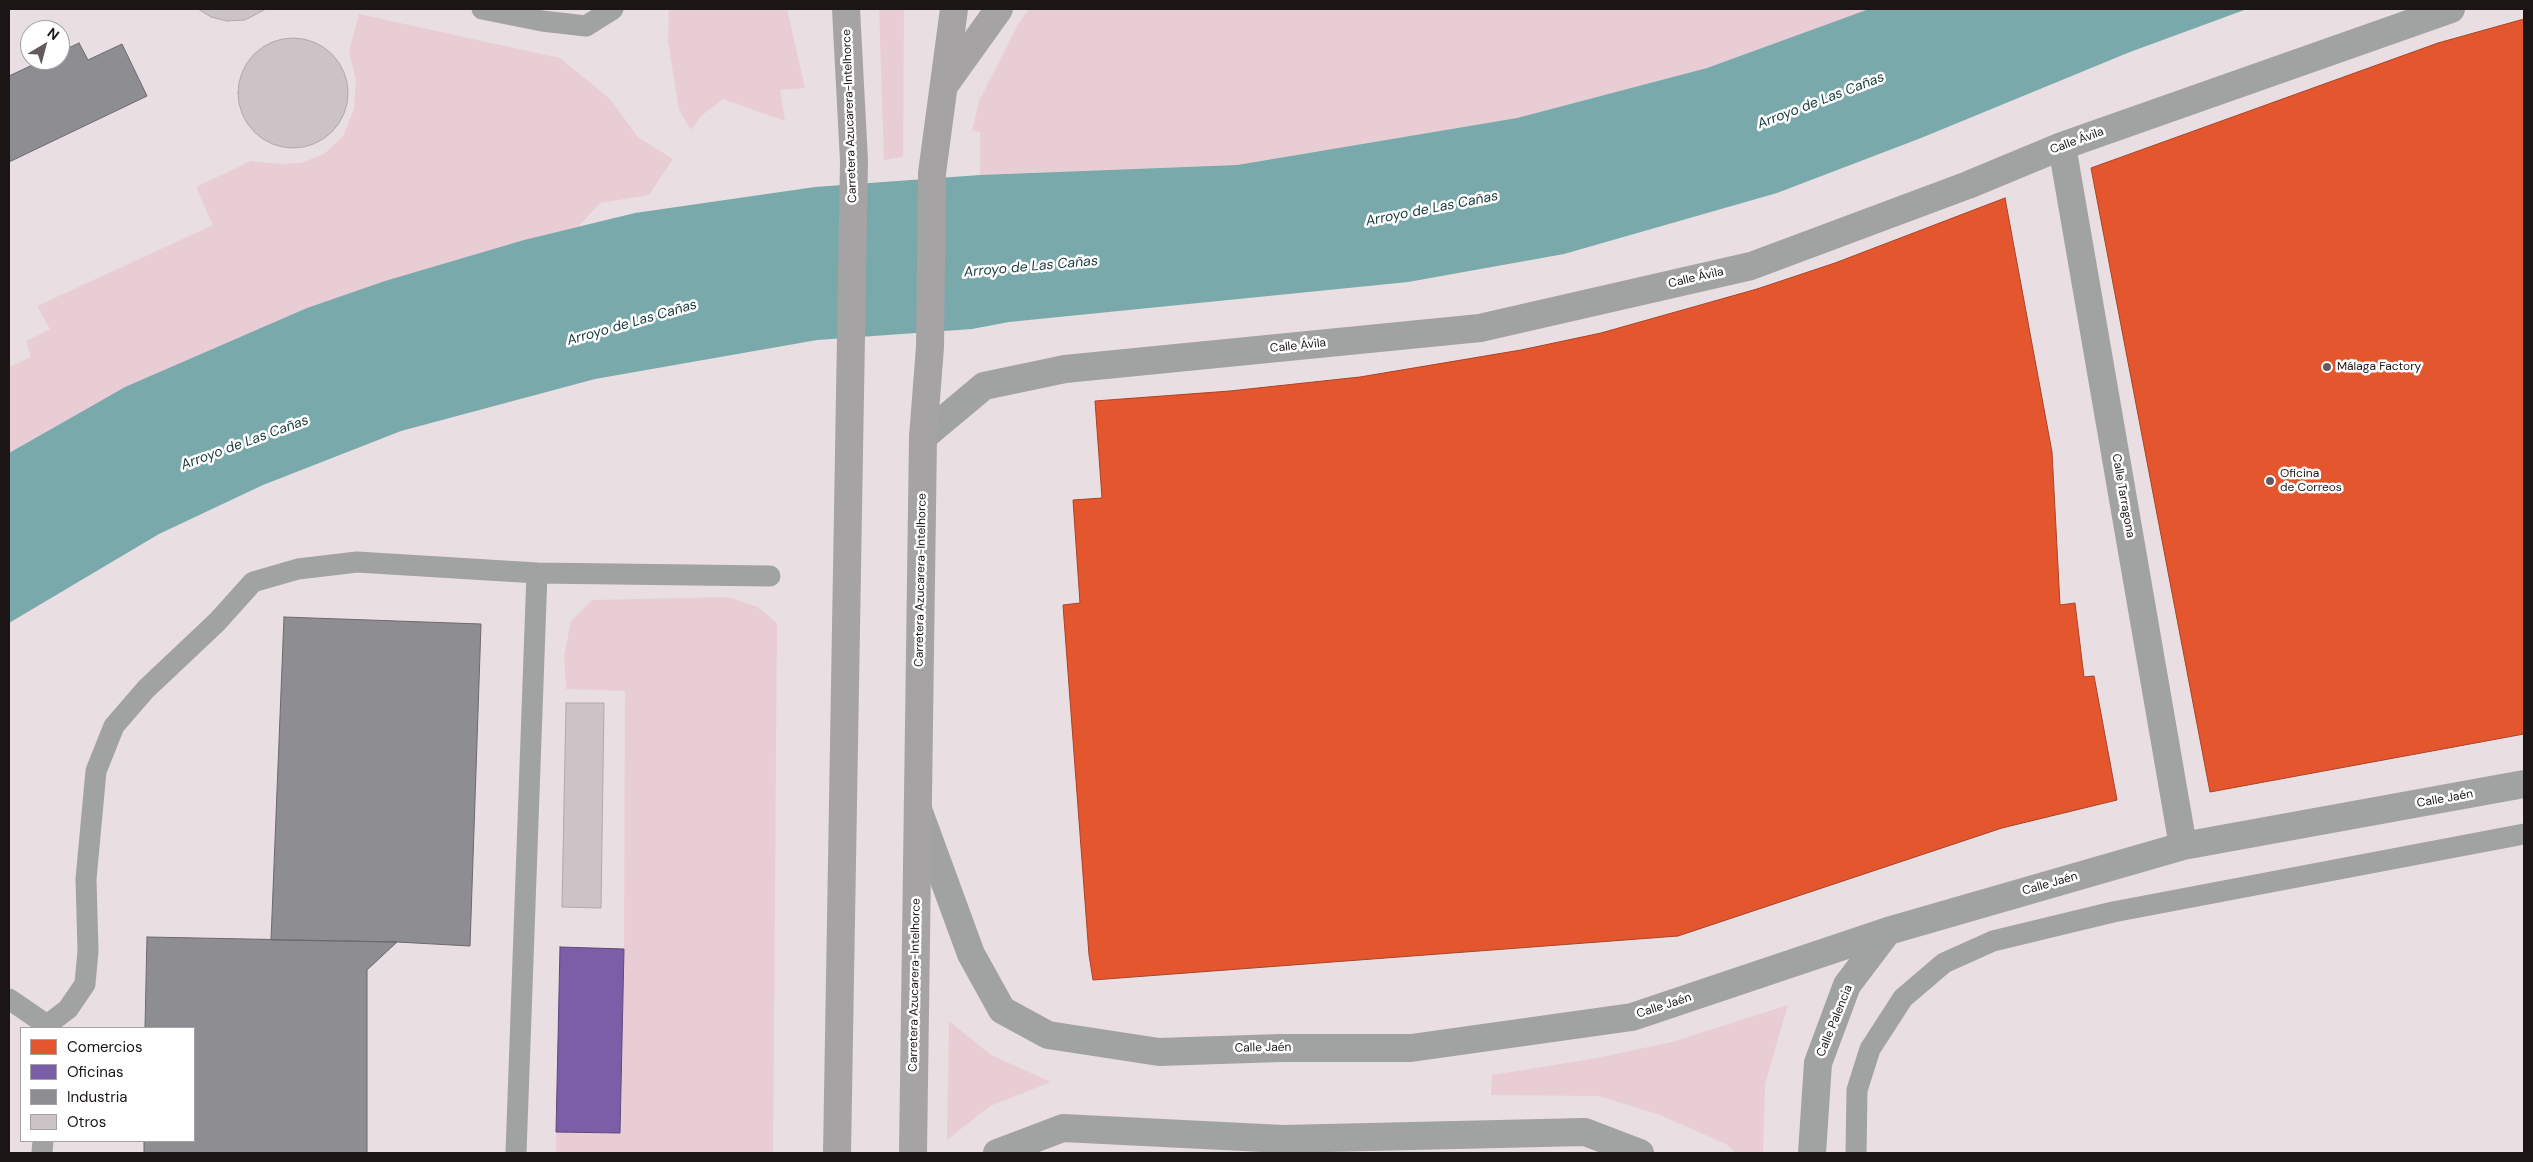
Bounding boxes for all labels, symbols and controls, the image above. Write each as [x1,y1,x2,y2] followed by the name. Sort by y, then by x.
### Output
[20,20,70,70] north arrow
[44,24,63,44] text: N
[840,29,860,203] street label: Carretera Azucarera-Intelhorce
[1755,69,1887,133] water label: Arroyo de Las Cañas
[2048,125,2106,157] street label: Calle Ávila
[1364,188,1500,230] water label: Arroyo de Las Cañas
[963,253,1099,281] water label: Arroyo de Las Cañas
[1667,265,1725,291] street label: Calle Ávila
[565,296,699,350] water label: Arroyo de Las Cañas
[1269,336,1327,356] street label: Calle Ávila
[2337,360,2421,374] place label: Málaga Factory
[2321,361,2333,373] marker: Málaga Factory
[179,412,311,474] water label: Arroyo de Las Cañas
[2109,453,2137,539] street label: Calle Tarragona
[2280,467,2342,495] place label: Oficina de Correos
[2264,475,2276,487] marker: Oficina de Correos
[912,493,930,667] street label: Carretera Azucarera-Intelhorce
[2416,787,2474,811] street label: Calle Jaén
[2021,869,2079,899] street label: Calle Jaén
[906,898,924,1072] street label: Carretera Azucarera-Intelhorce
[1814,983,1856,1059] street label: Calle Palencia
[1635,990,1693,1022] street label: Calle Jaén
[20,1027,195,1142] legend
[67,1037,142,1057] text: Comercios
[1235,1040,1291,1056] street label: Calle Jaén
[67,1062,124,1082] text: Oficinas
[67,1087,128,1107] text: Industria
[67,1112,106,1132] text: Otros

